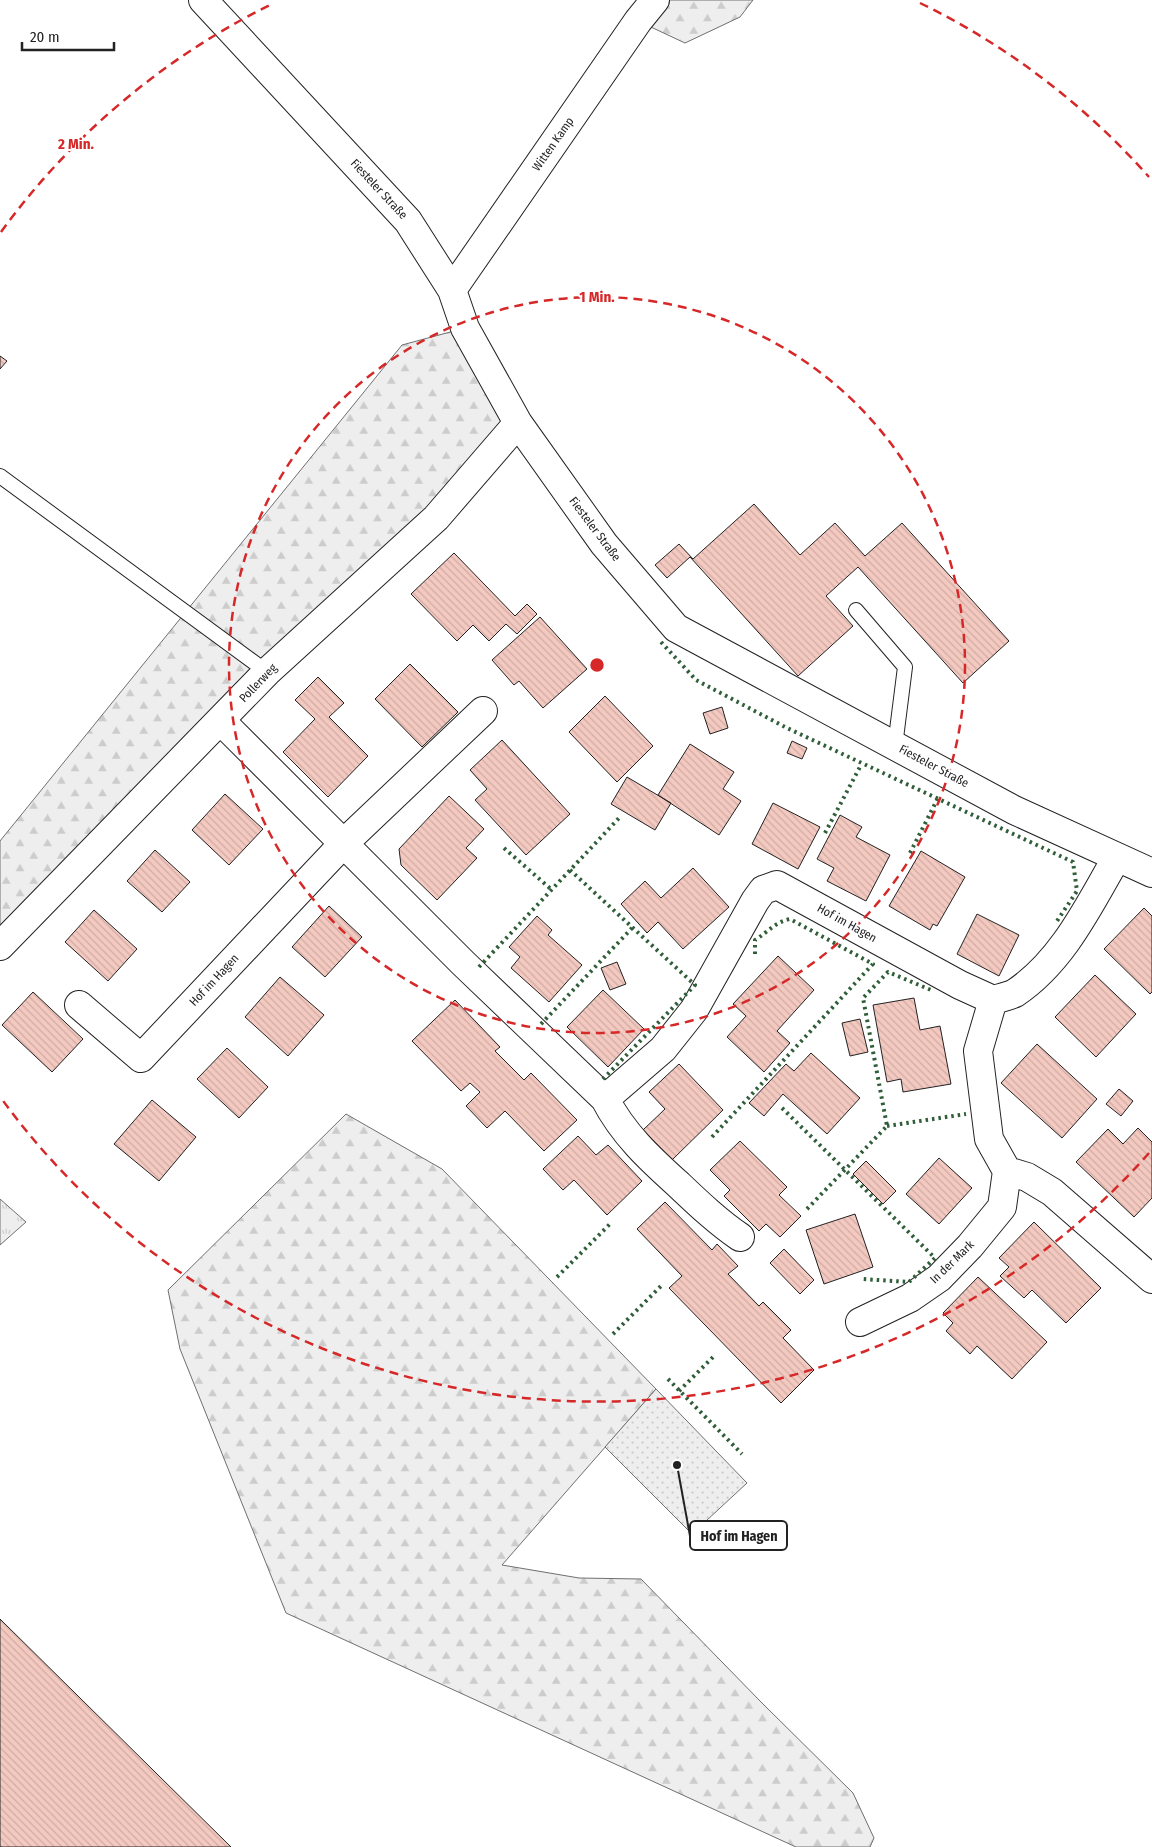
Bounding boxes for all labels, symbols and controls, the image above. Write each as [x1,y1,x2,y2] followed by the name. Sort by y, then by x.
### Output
[22,20,115,52] scale bar
[30,28,60,46] text: 20 m
[529,114,577,174] street label: Witten Kamp
[57,135,95,153] text: 2 Min.
[348,156,410,222] street label: Fiesteler Straße
[579,288,615,306] text: 1 Min.
[566,494,624,564] street label: Fiesteler Straße
[588,656,606,674] centre of rings
[236,661,280,705] street label: Pollerweg
[897,742,971,790] street label: Fiesteler Straße
[815,901,879,945] street label: Hof im Hagen
[186,951,242,1009] street label: Hof im Hagen
[927,1237,977,1286] street label: In der Mark
[690,1521,787,1550] callout: Hof im Hagen
[701,1528,777,1545] text: Hof im Hagen

